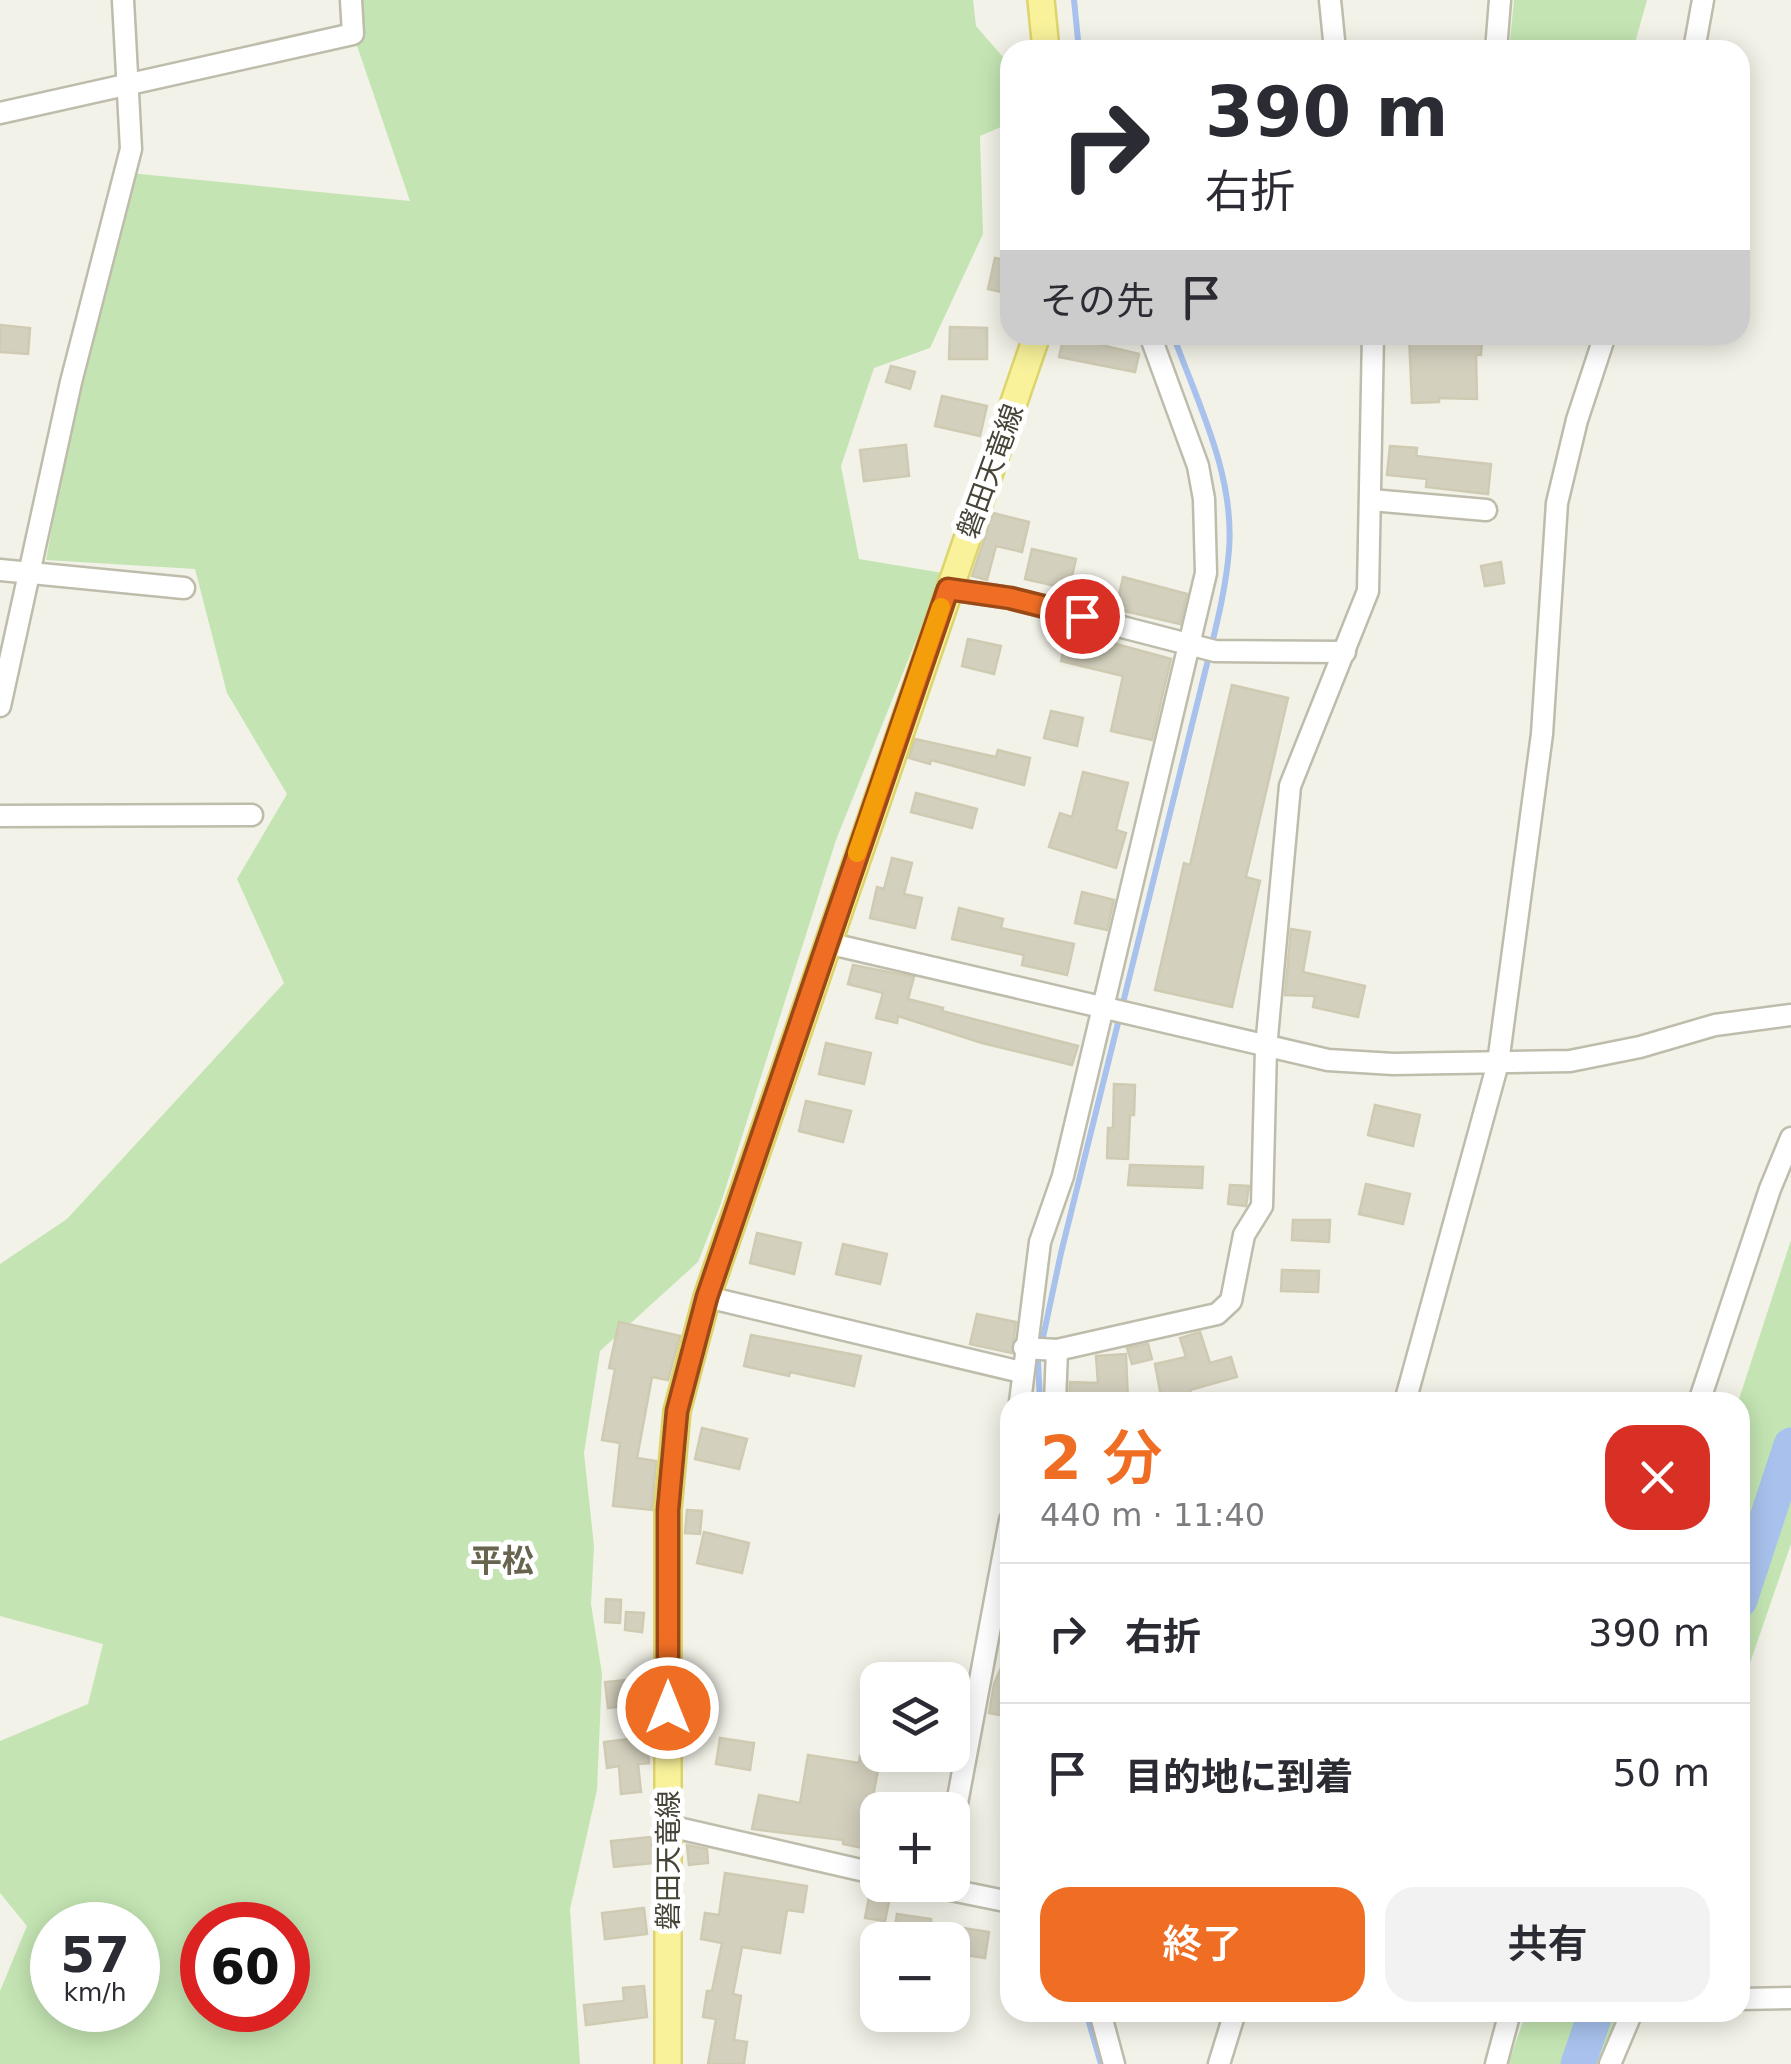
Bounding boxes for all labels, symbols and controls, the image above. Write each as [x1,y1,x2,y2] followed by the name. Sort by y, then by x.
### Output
[1205,71,1448,153] text: 390 m
[1040,80,1170,210] icon: right
[1205,165,1295,218] text: 右折
[1174,270,1229,325] icon: arrive
[1040,279,1154,323] text: その先
[951,400,1030,543] street label: 磐田天竜線
[1040,574,1125,659] pin
[1055,589,1110,644] icon: arrive
[1040,1423,1163,1493] text: 2 分
[1605,1425,1710,1530] button: close
[1040,1496,1265,1534] text: 440 m · 11:40
[470,1542,534,1580] district label: 平松
[1040,1606,1095,1661] icon: right
[1588,1611,1710,1655] text: 390 m
[1125,1615,1201,1659] text: 右折
[616,1656,720,1760] position arrow
[860,1662,970,2032] map controls
[860,1662,970,1772] button: layers
[1040,1746,1095,1801] icon: arrive
[1613,1751,1710,1795] text: 50 m
[1125,1755,1353,1799] text: 目的地に到着
[652,1790,685,1930] street label: 磐田天竜線
[860,1792,970,1902] button: +
[1040,1887,1365,2002] button: 終了
[1385,1887,1710,2002] button: 共有
[180,1902,310,2032] speed limit sign: 60
[860,1922,970,2032] button: −
[60,1926,130,1984] text: 57
[63,1978,127,2007] text: km/h

